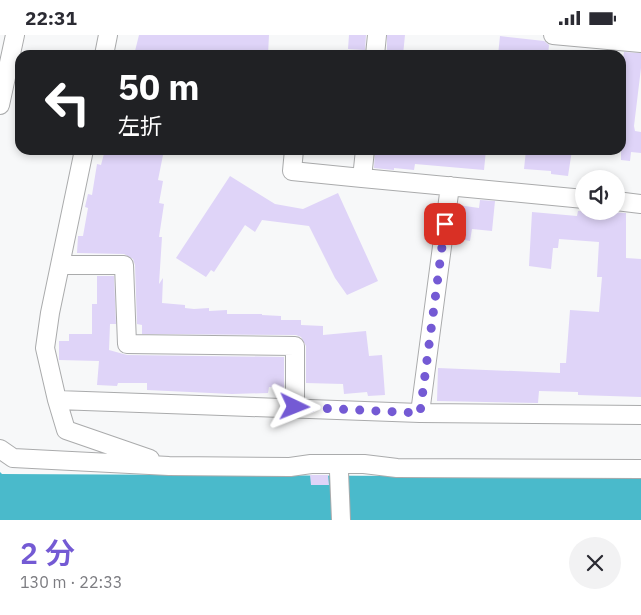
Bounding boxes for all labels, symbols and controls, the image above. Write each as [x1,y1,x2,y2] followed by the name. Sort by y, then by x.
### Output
[25,6,77,30] text: 22:31
[118,64,200,110] text: 50 m
[35,70,100,135] icon: left
[118,111,162,140] text: 左折
[575,170,625,220] map controls
[575,170,625,220] button: sound
[424,203,466,245] pin
[431,210,459,238] icon: arrive
[268,380,320,432] position arrow
[20,533,75,572] text: 2 分
[569,537,621,589] button: close
[20,572,122,592] text: 130 m · 22:33

